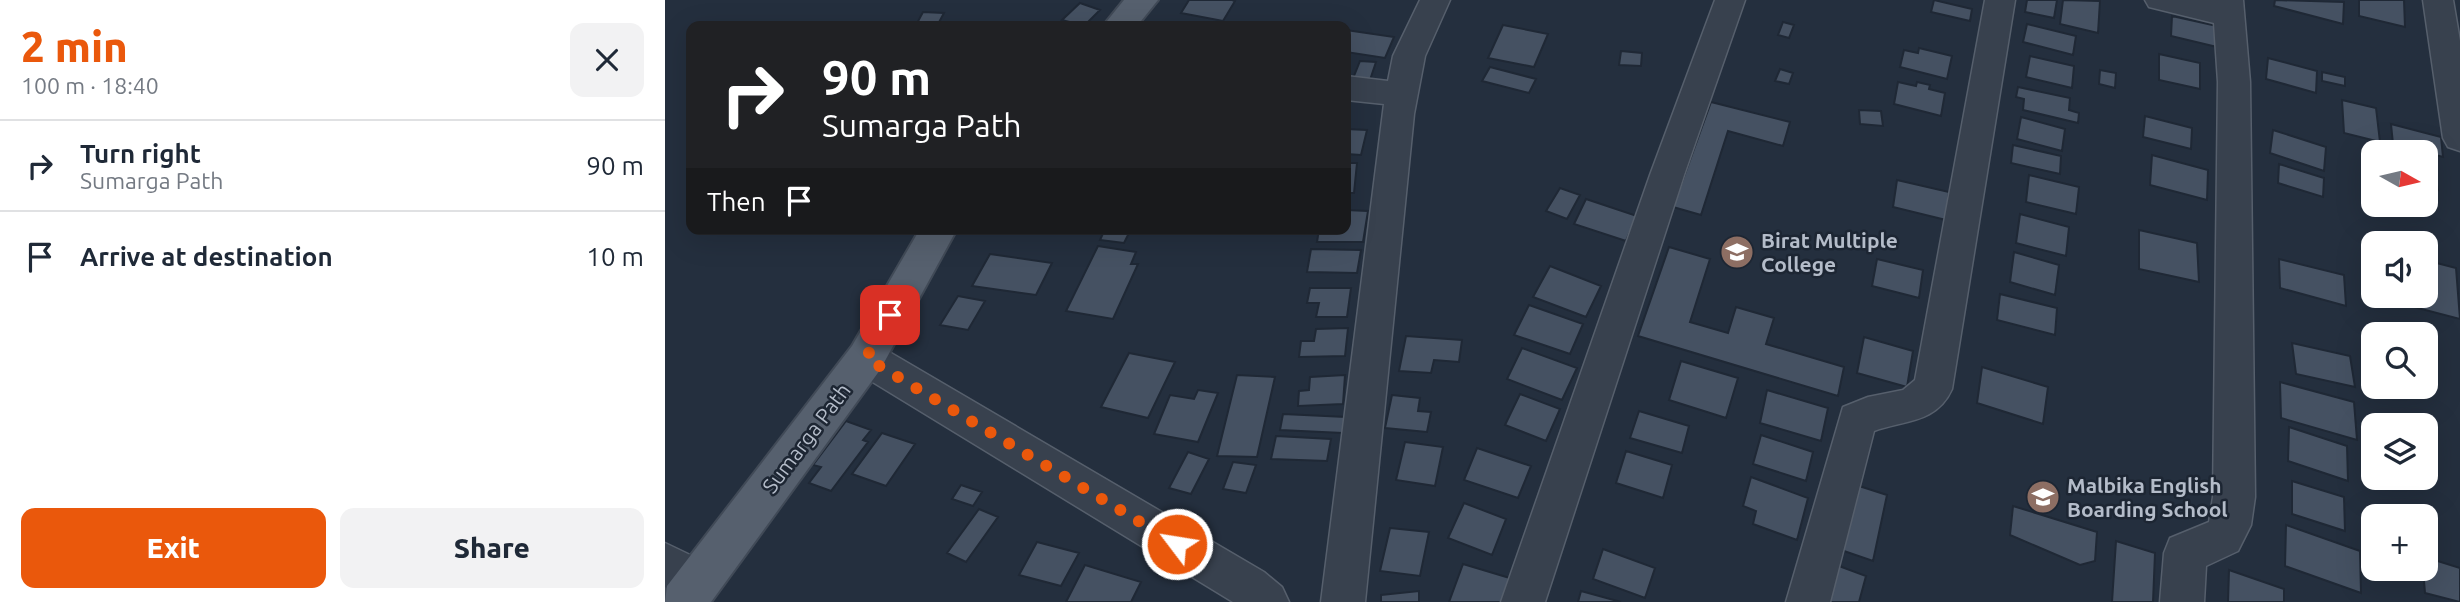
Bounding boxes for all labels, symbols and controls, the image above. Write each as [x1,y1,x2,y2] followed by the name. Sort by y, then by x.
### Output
[21,23,128,70] text: 2 min
[570,23,644,97] button: close
[707,49,798,140] icon: right
[822,49,931,104] text: 90 m
[21,73,159,98] text: 100 m · 18:40
[822,107,1022,143] text: Sumarga Path
[80,139,201,168] text: Turn right
[2361,140,2438,217] north arrow
[2361,140,2438,581] map controls
[21,147,59,185] icon: right
[586,151,644,180] text: 90 m
[80,168,223,193] text: Sumarga Path
[780,182,818,220] icon: arrive
[707,187,766,216] text: Then
[1761,228,1898,276] place label: Birat Multiple College
[2361,231,2438,308] button: sound
[1718,233,1756,271] school or university icon: Birat Multiple College
[21,238,59,276] icon: arrive
[80,242,333,271] text: Arrive at destination
[586,242,644,271] text: 10 m
[860,285,920,345] pin
[871,296,909,334] icon: arrive
[2361,322,2438,399] button: search
[757,378,855,498] street label: Sumarga Path
[2361,413,2438,490] button: layers
[2067,473,2228,521] place label: Malbika English Boarding School
[2024,478,2062,516] school or university icon: Malbika English Boarding School
[2361,504,2438,581] button: +
[1140,507,1214,581] position arrow
[21,508,326,588] button: Exit
[340,508,644,588] button: Share

